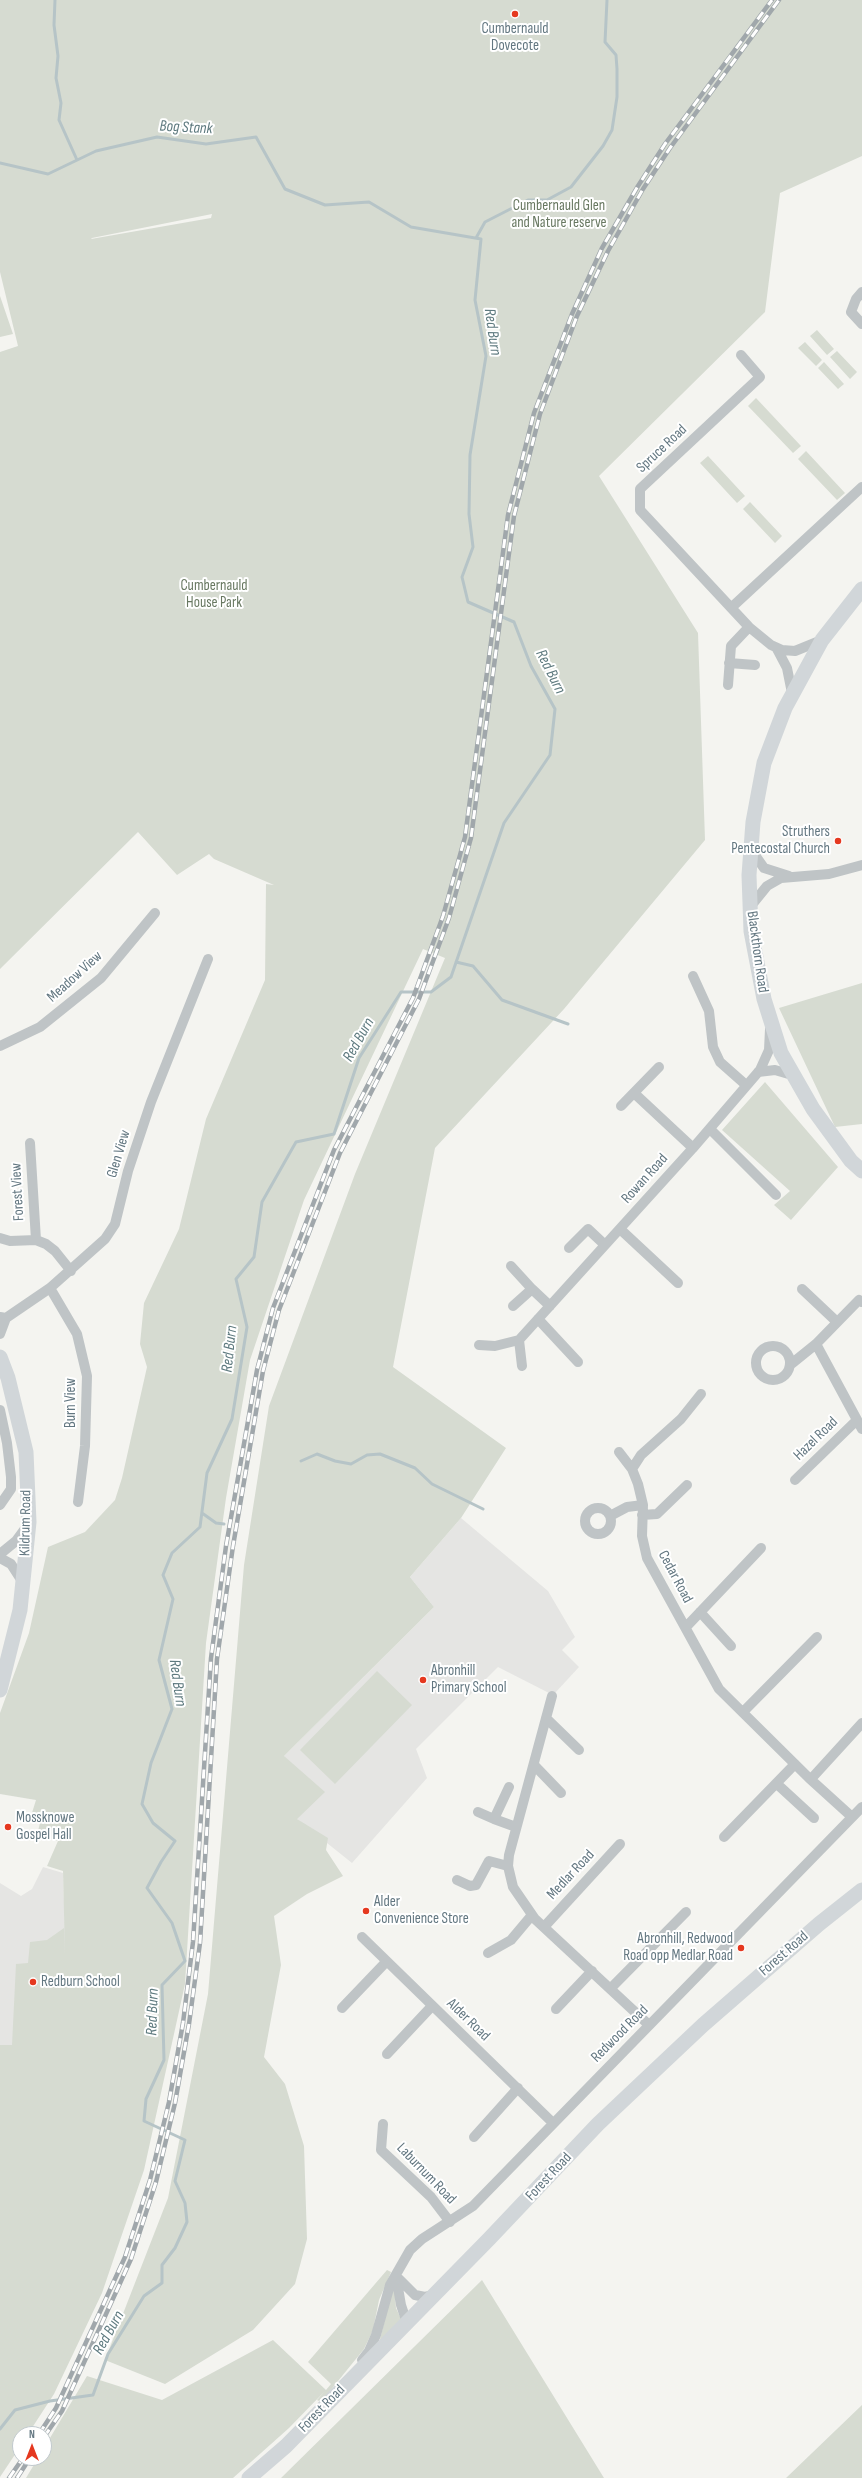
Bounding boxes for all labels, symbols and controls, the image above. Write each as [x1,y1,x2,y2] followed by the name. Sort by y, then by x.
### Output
[510,9,520,19] marker: Cumbernauld Dovecote
[481,20,549,55] place label: Cumbernauld Dovecote
[159,117,213,139] water label: Bog Stank
[511,197,607,232] park label: Cumbernauld Glen and Nature reserve
[479,307,505,357] water label: Red Burn
[633,421,691,477] street label: Spruce Road
[180,577,248,612] park label: Cumbernauld House Park
[531,647,569,697] water label: Red Burn
[731,823,830,858] place label: Struthers Pentecostal Church
[833,836,843,846] marker: Struthers Pentecostal Church
[742,910,772,994] street label: Blackthorn Road
[44,948,106,1006] street label: Meadow View
[339,1015,379,1065] water label: Red Burn
[103,1128,135,1180] street label: Glen View
[618,1150,672,1208] street label: Rowan Road
[7,1163,29,1221] street label: Forest View
[218,1325,242,1373] water label: Red Burn
[62,1378,80,1428] street label: Burn View
[790,1414,842,1464] street label: Hazel Road
[16,1490,36,1556] street label: Kildrum Road
[654,1548,696,1606] street label: Cedar Road
[164,1658,190,1708] water label: Red Burn
[431,1662,507,1697] place label: Abronhill Primary School
[418,1675,428,1685] marker: Abronhill Primary School
[16,1809,74,1844] place label: Mossknowe Gospel Hall
[3,1822,13,1832] marker: Mossknowe Gospel Hall
[543,1846,599,1904] street label: Medlar Road
[374,1893,469,1928] place label: Alder Convenience Store
[361,1906,371,1916] marker: Alder Convenience Store
[756,1928,812,1980] street label: Forest Road
[623,1930,733,1965] place label: Abronhill, Redwood Road opp Medlar Road
[736,1943,746,1953] marker: Abronhill, Redwood Road opp Medlar Road
[41,1973,120,1991] place label: Redburn School
[28,1977,38,1987] marker: Redburn School
[143,1988,163,2036] water label: Red Burn
[443,1995,493,2045] street label: Alder Road
[588,2002,652,2066] street label: Redwood Road
[392,2140,460,2208] street label: Laburnum Road
[522,2149,576,2205] street label: Forest Road
[89,2308,129,2358] water label: Red Burn
[295,2381,349,2437] street label: Forest Road
[12,2426,52,2466] north arrow
[29,2428,35,2441] text: N

